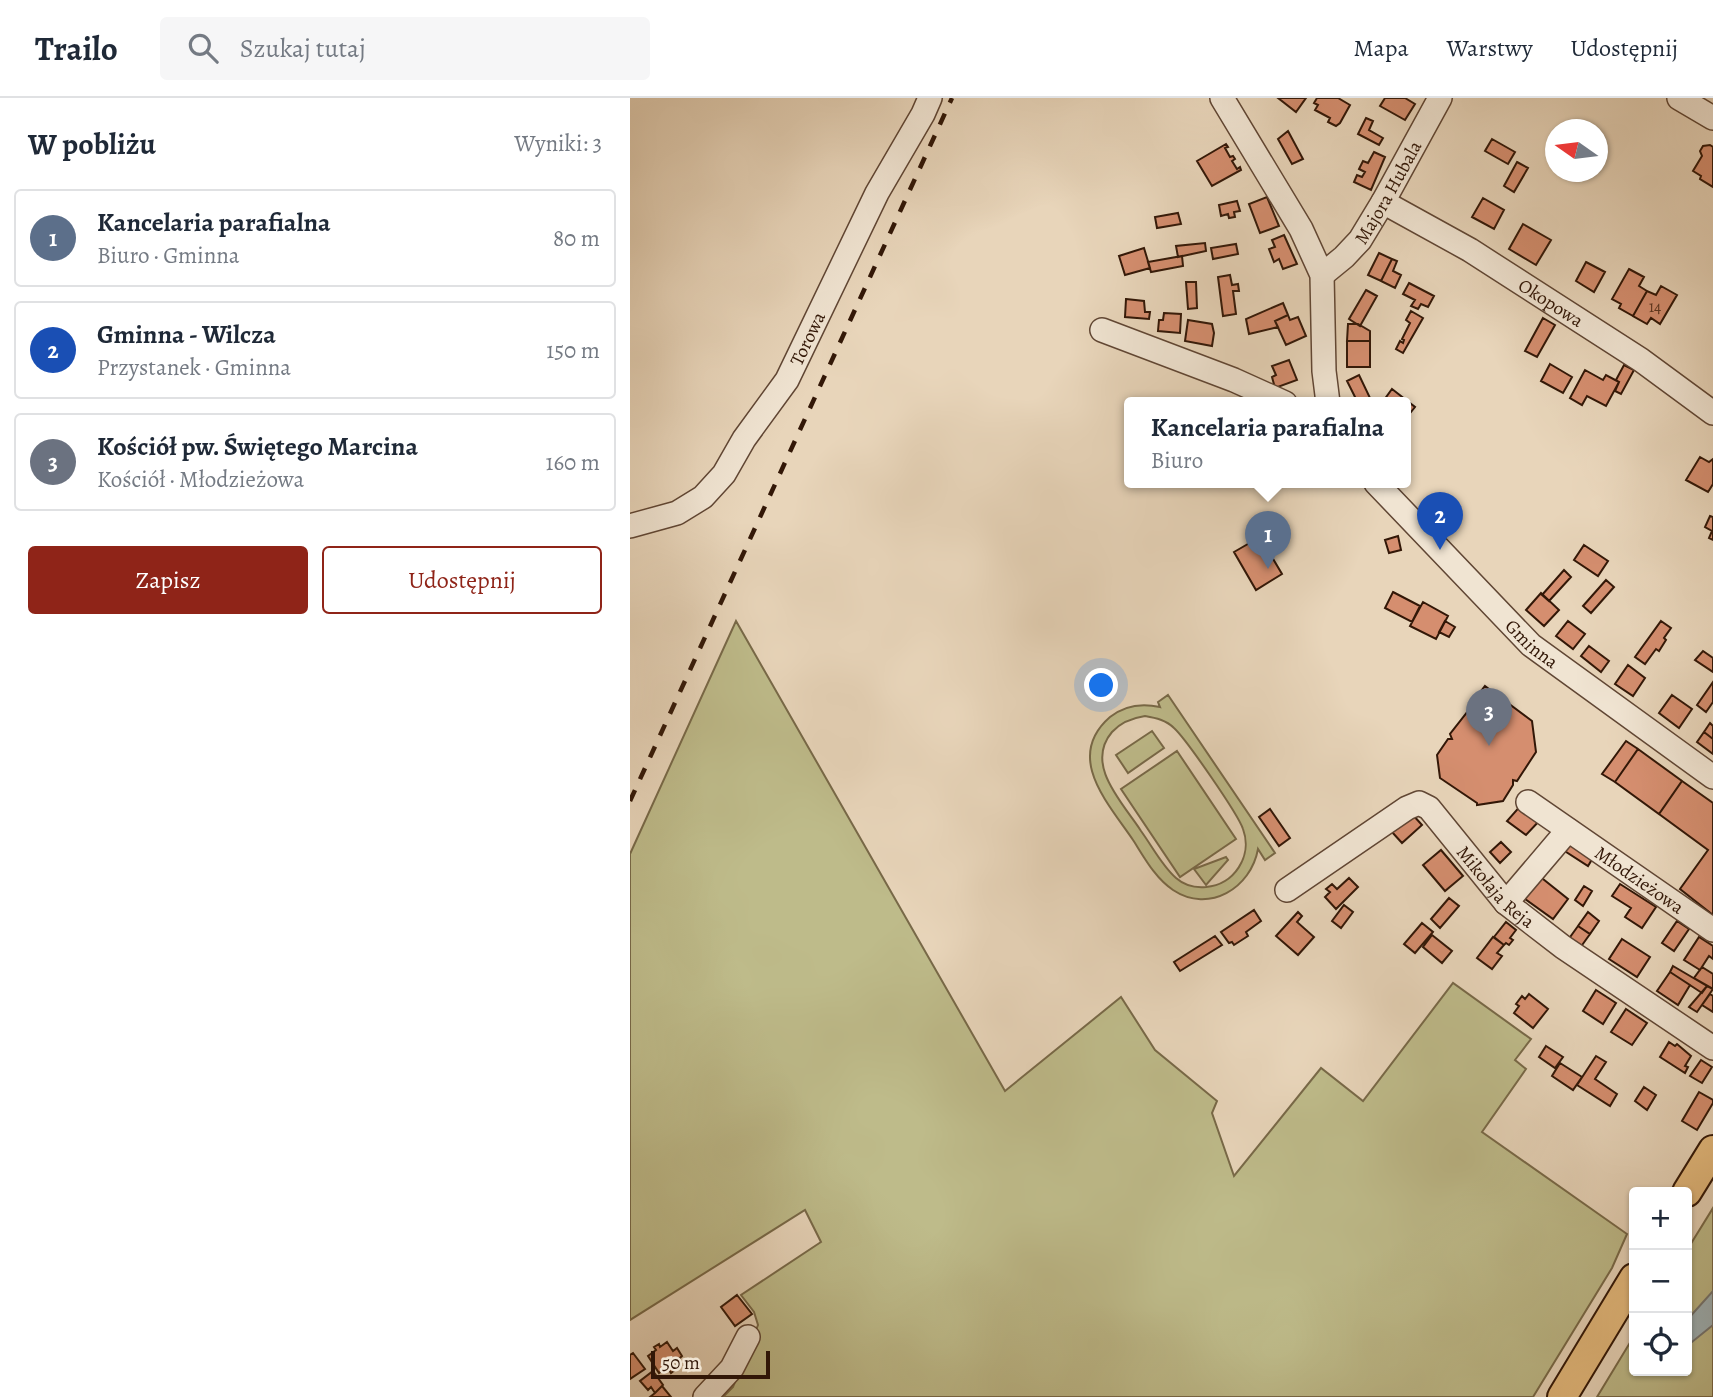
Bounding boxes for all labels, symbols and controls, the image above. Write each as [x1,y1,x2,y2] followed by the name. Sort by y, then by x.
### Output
[160,17,650,80] search box
[35,26,118,71] text: Trailo
[184,29,222,67] icon: search
[240,31,366,66] text: Szukaj tutaj
[1353,32,1409,64] text: Mapa
[1447,32,1533,64] text: Warstwy
[1571,32,1678,64] text: Udostępnij
[1545,119,1608,182] north arrow
[28,124,156,164] text: W pobliżu
[514,128,602,159] text: Wyniki: 3
[1348,136,1428,249] street label: Majora Hubala
[97,205,331,240] text: Kancelaria parafialna
[49,223,57,254] text: 1
[553,223,600,254] text: 80 m
[97,240,240,271] text: Biuro · Gminna
[1513,272,1589,334] street label: Okopowa
[1649,296,1661,318] house number: 14
[784,307,832,370] street label: Torowa
[97,317,276,352] text: Gminna - Wilcza
[47,335,59,366] text: 2
[546,335,600,366] text: 150 m
[97,352,291,383] text: Przystanek · Gminna
[1124,397,1411,488] popup
[1151,410,1384,445] text: Kancelaria parafialna
[97,429,418,464] text: Kościół pw. Świętego Marcina
[1151,445,1203,476] text: Biuro
[48,447,58,478] text: 3
[546,447,600,478] text: 160 m
[97,464,304,495] text: Kościół · Młodzieżowa
[1417,492,1463,550] pin: 2
[1245,511,1291,569] pin: 1
[28,546,308,614] button: Zapisz
[322,546,602,614] button: Udostępnij
[1499,614,1564,675] street label: Gminna
[1084,668,1118,702] your location
[1466,688,1512,746] pin: 3
[1450,840,1540,935] street label: Mikołaja Reja
[1589,840,1689,920] street label: Młodzieżowa
[1629,1187,1692,1376] map controls
[1629,1187,1692,1250] button: +
[1629,1250,1692,1313] button: −
[1629,1313,1692,1376] button: locate
[651,1348,770,1380] scale bar
[662,1350,700,1376] text: 50 m

